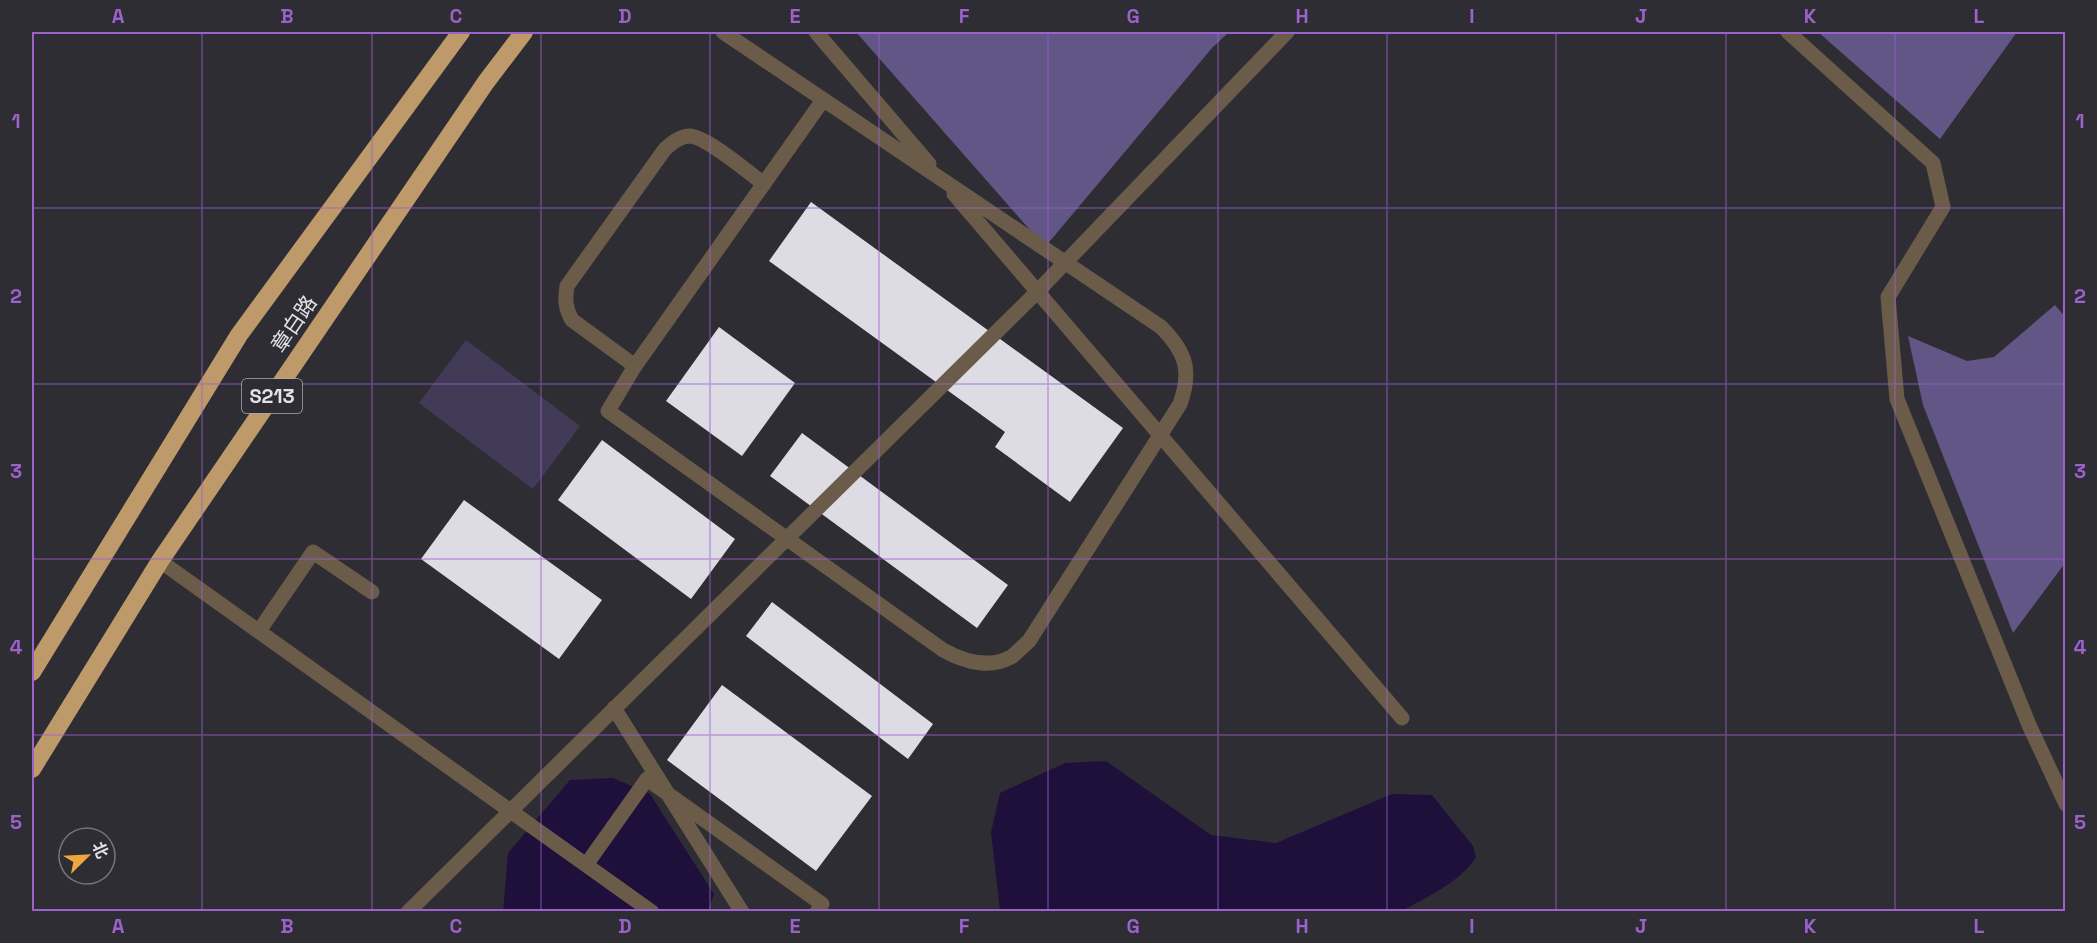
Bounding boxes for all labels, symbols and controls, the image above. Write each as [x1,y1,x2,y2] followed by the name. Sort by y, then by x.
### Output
[112,3,125,29] text: A
[280,3,294,29] text: B
[450,3,463,29] text: C
[618,3,632,29] text: D
[789,3,801,29] text: E
[959,3,970,29] text: F
[1126,3,1140,29] text: G
[1295,3,1309,29] text: H
[1469,3,1475,29] text: I
[1635,3,1647,29] text: J
[1804,3,1817,29] text: K
[1974,3,1985,29] text: L
[11,108,21,134] text: 1
[2075,108,2085,134] text: 1
[10,283,22,309] text: 2
[2074,283,2086,309] text: 2
[265,290,322,357] street label: 章白路
[242,379,302,413] road number: S213
[10,458,22,484] text: 3
[2074,458,2086,484] text: 3
[10,634,23,660] text: 4
[2074,634,2087,660] text: 4
[10,809,22,835] text: 5
[2074,809,2086,835] text: 5
[57,826,117,886] north arrow
[87,839,113,862] text: 北
[112,913,125,939] text: A
[280,913,294,939] text: B
[450,913,463,939] text: C
[618,913,632,939] text: D
[789,913,801,939] text: E
[959,913,970,939] text: F
[1126,913,1140,939] text: G
[1295,913,1309,939] text: H
[1469,913,1475,939] text: I
[1635,913,1647,939] text: J
[1804,913,1817,939] text: K
[1974,913,1985,939] text: L

